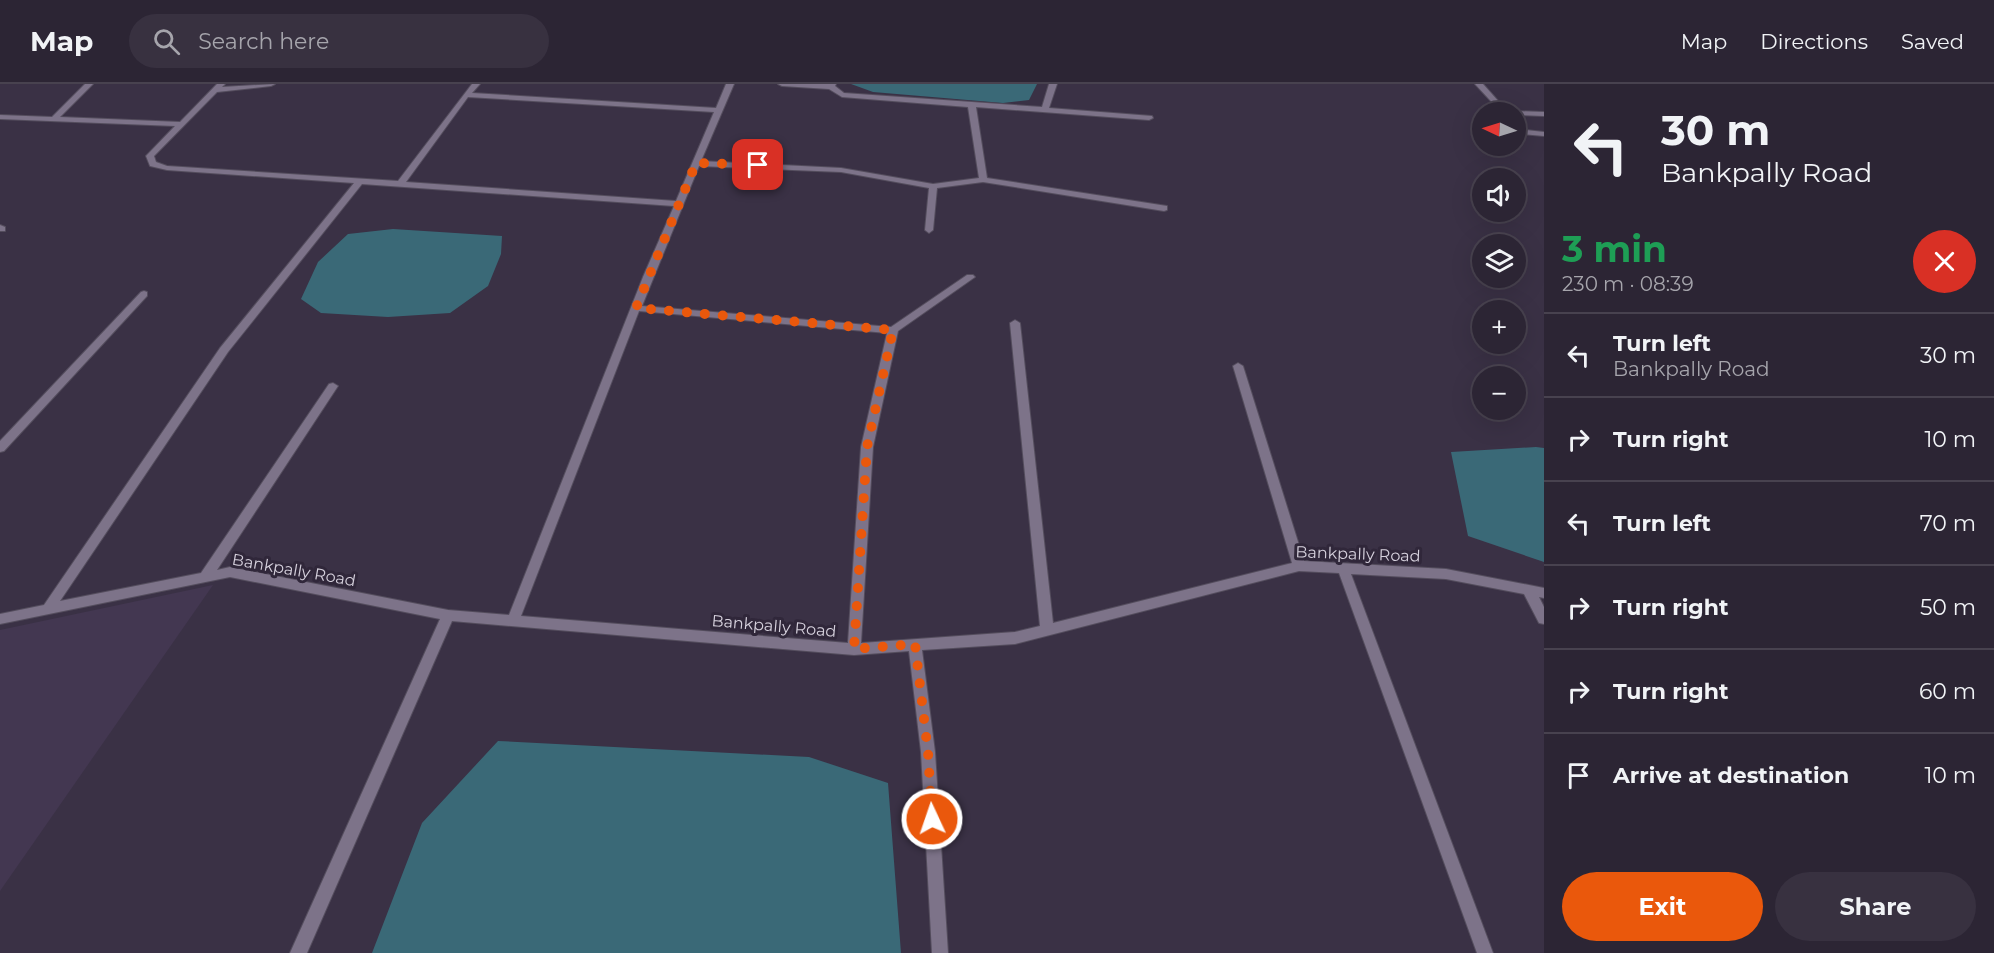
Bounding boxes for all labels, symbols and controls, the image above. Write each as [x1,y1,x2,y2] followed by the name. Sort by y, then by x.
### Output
[129,14,549,68] search box
[30,24,93,58] text: Map
[150,25,183,58] icon: search
[198,28,329,55] text: Search here
[1681,29,1727,54] text: Map
[1760,29,1868,54] text: Directions
[1901,29,1964,54] text: Saved
[1472,102,1526,156] north arrow
[1472,102,1526,420] map controls
[1661,104,1770,156] text: 30 m
[1562,108,1640,186] icon: left
[732,139,783,190] pin
[741,148,774,181] icon: arrive
[1661,156,1872,189] text: Bankpally Road
[1472,168,1526,222] button: sound
[1562,227,1667,271] text: 3 min
[1913,230,1976,293] button: close
[1472,234,1526,288] button: layers
[1562,272,1694,296] text: 230 m · 08:39
[1472,300,1526,354] button: +
[1613,330,1711,357] text: Turn left
[1562,339,1595,372] icon: left
[1920,342,1976,369] text: 30 m
[1613,357,1770,381] text: Bankpally Road
[1472,366,1526,420] button: −
[1562,423,1595,456] icon: right
[1613,426,1728,453] text: Turn right
[1924,426,1976,453] text: 10 m
[1562,507,1595,540] icon: left
[1613,510,1711,537] text: Turn left
[1920,510,1976,537] text: 70 m
[1295,542,1421,566] street label: Bankpally Road
[231,550,357,590] street label: Bankpally Road
[1562,591,1595,624] icon: right
[1613,594,1728,621] text: Turn right
[1920,594,1976,621] text: 50 m
[711,611,837,641] street label: Bankpally Road
[1562,675,1595,708] icon: right
[1613,678,1728,705] text: Turn right
[1919,678,1976,705] text: 60 m
[1562,759,1595,792] icon: arrive
[1613,762,1849,789] text: Arrive at destination
[1924,762,1976,789] text: 10 m
[900,787,964,851] position arrow
[1562,872,1763,941] button: Exit
[1775,872,1976,941] button: Share

